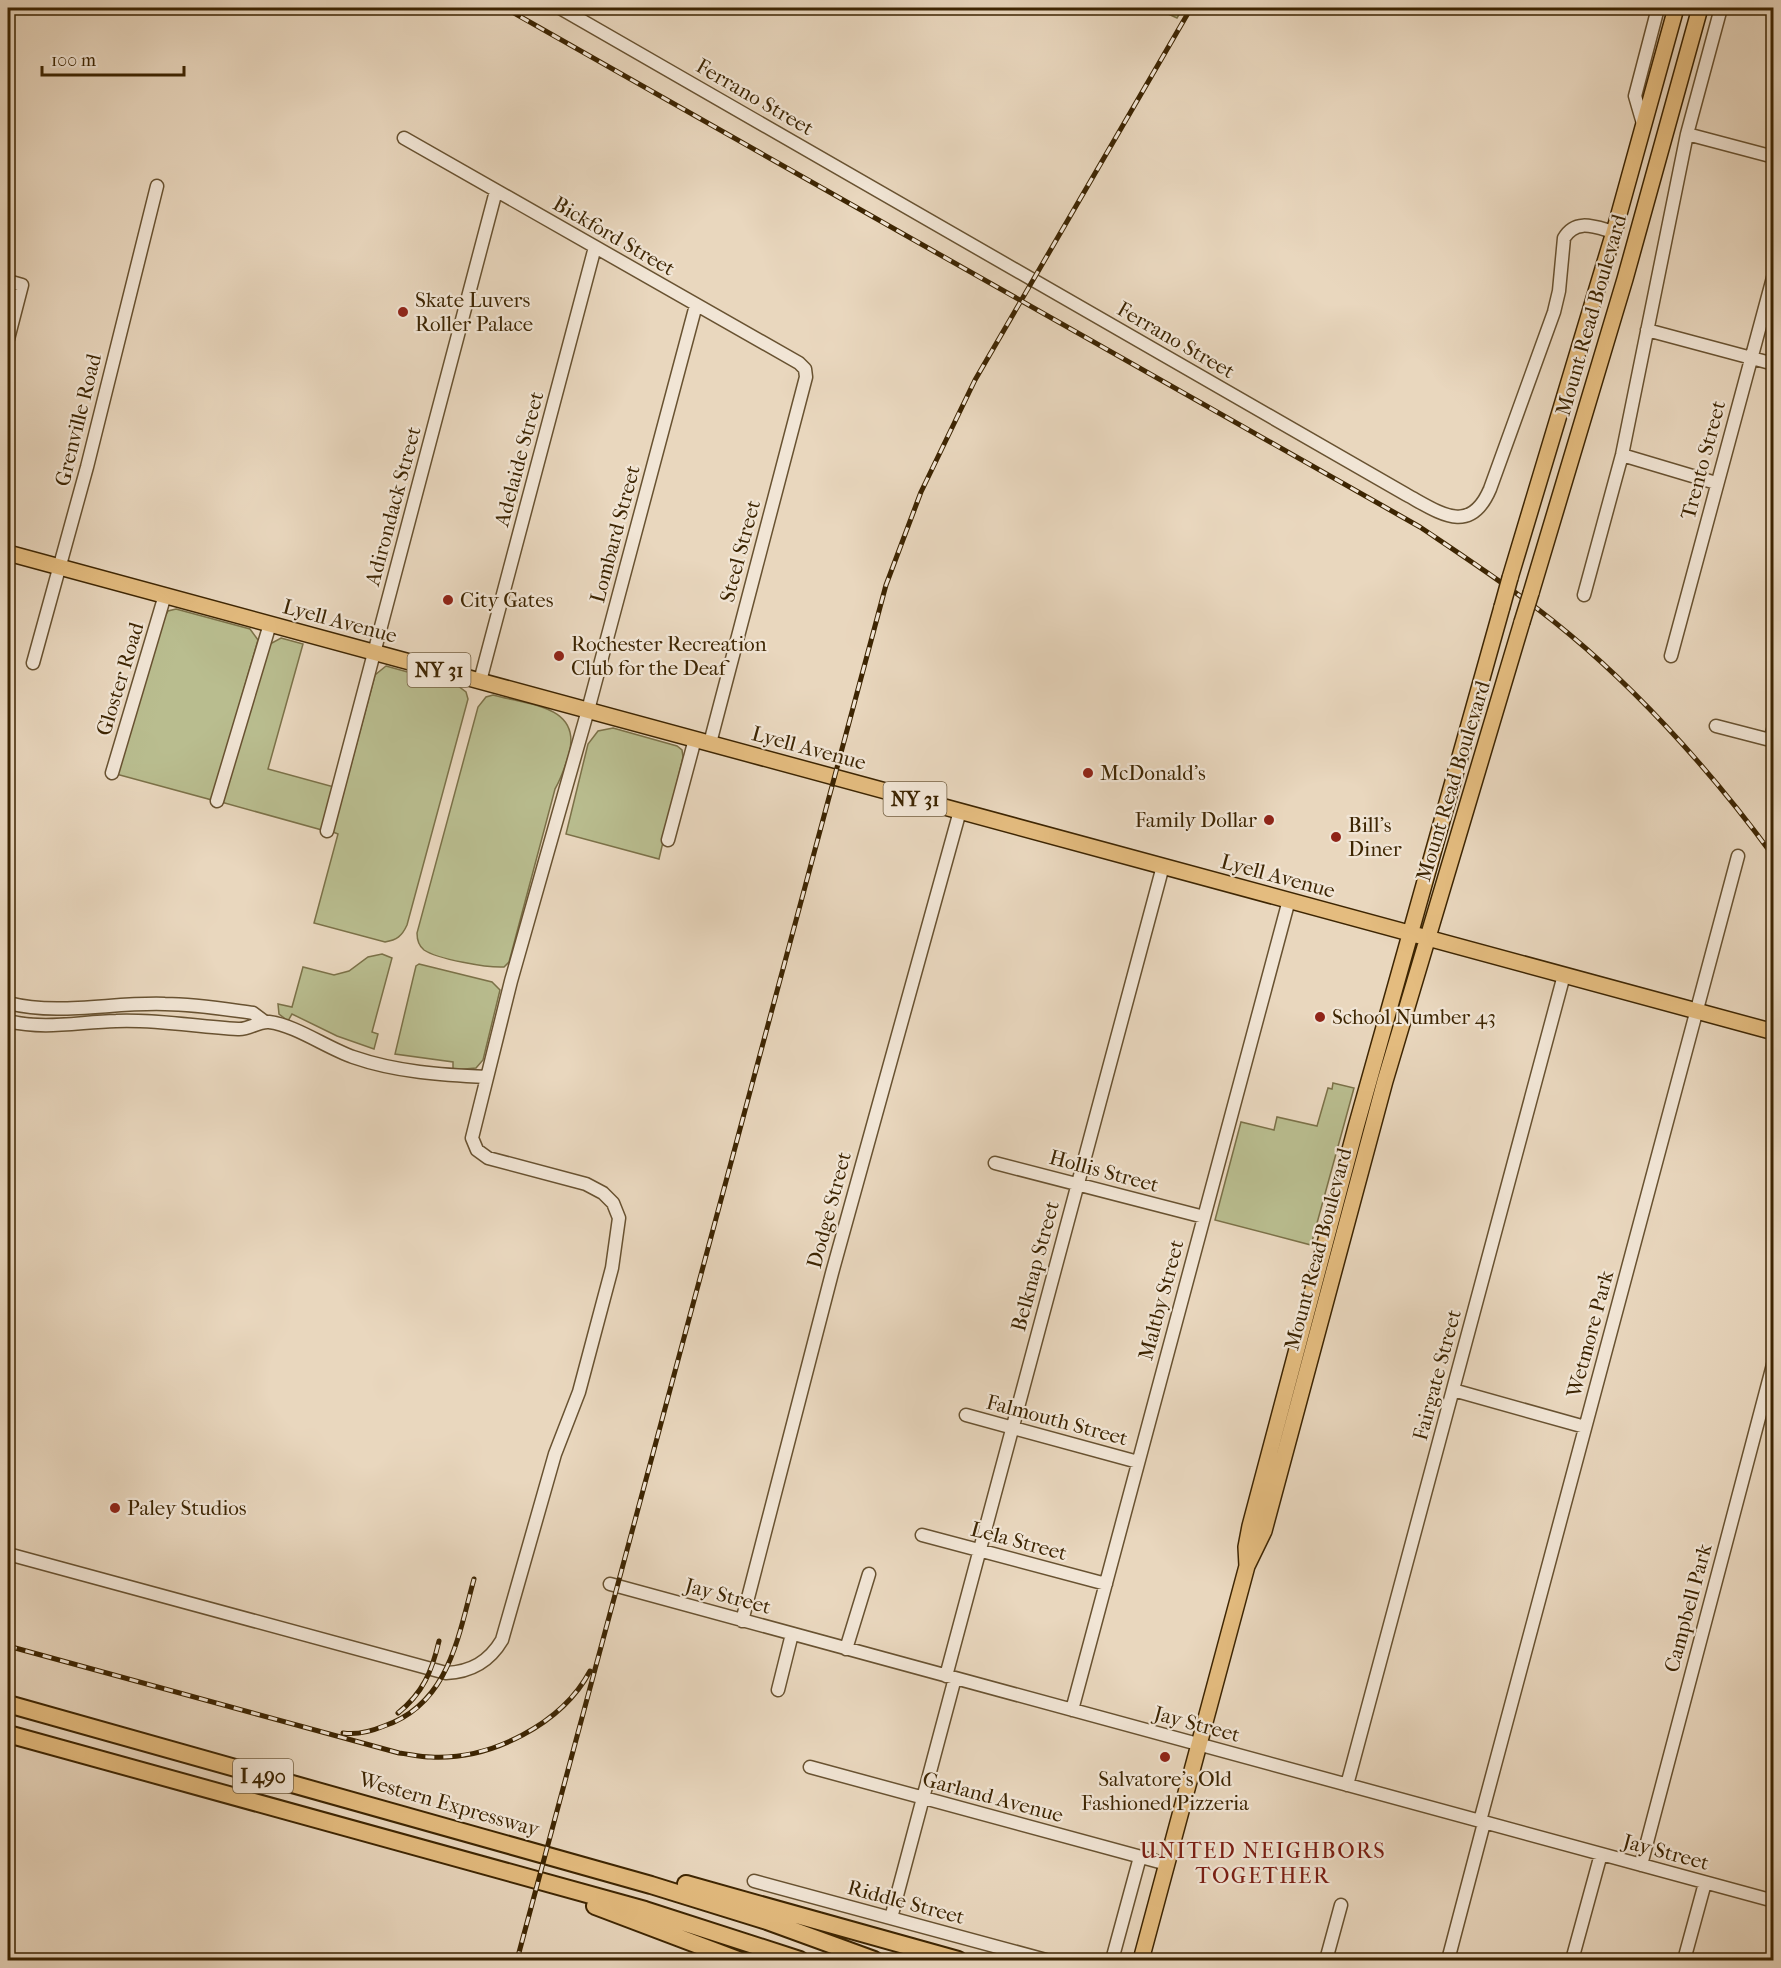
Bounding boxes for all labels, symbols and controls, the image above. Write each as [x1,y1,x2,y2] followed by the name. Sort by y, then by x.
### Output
[42,39,184,77] scale bar
[51,50,96,71] text: 100 m
[692,54,819,141] street label: Ferrano Street
[549,191,680,281] street label: Bickford Street
[1551,211,1631,418] street label: Mount Read Boulevard
[415,288,533,336] place label: Skate Luvers Roller Palace
[1113,297,1240,384] street label: Ferrano Street
[396,305,410,319] marker: Skate Luvers Roller Palace
[50,351,106,489] street label: Grenville Road
[489,388,549,530] street label: Adelaide Street
[1676,397,1731,522] street label: Trento Street
[360,423,426,589] street label: Adirondack Street
[585,462,645,605] street label: Lombard Street
[715,497,765,605] street label: Steel Street
[460,588,554,612] place label: City Gates
[441,593,455,607] marker: City Gates
[280,594,400,648] street label: Lyell Avenue
[91,619,149,738] street label: Gloster Road
[571,632,767,680] place label: Rochester Recreation Club for the Deaf
[552,649,566,663] marker: Rochester Recreation Club for the Deaf
[408,653,470,687] road number: NY 31
[1411,677,1495,884] street label: Mount Read Boulevard
[749,721,869,775] street label: Lyell Avenue
[1100,761,1206,785] place label: McDonald's
[1081,766,1095,780] marker: McDonald's
[884,782,946,816] road number: NY 31
[1135,808,1257,832] place label: Family Dollar
[1262,813,1276,827] marker: Family Dollar
[1348,813,1402,861] place label: Bill's Diner
[1329,830,1343,844] marker: Bill's Diner
[1218,849,1338,903] street label: Lyell Avenue
[1332,1005,1496,1029] place label: School Number 43
[1313,1010,1327,1024] marker: School Number 43
[1047,1145,1162,1197] street label: Hollis Street
[1279,1145,1357,1353] street label: Mount Read Boulevard
[802,1149,856,1271] street label: Dodge Street
[1006,1198,1064,1334] street label: Belknap Street
[1133,1237,1189,1363] street label: Maltby Street
[1561,1268,1619,1401] street label: Wetmore Park
[1408,1306,1466,1443] street label: Fairgate Street
[984,1390,1131,1451] street label: Falmouth Street
[127,1496,247,1520] place label: Paley Studios
[108,1501,122,1515] marker: Paley Studios
[968,1517,1070,1565] street label: Lela Street
[1659,1541,1717,1675] street label: Campbell Park
[680,1573,774,1619] street label: Jay Street
[1149,1701,1243,1747] street label: Jay Street
[1158,1750,1172,1764] marker: Salvatore's Old Fashioned Pizzeria
[233,1759,293,1793] road number: I 490
[355,1766,543,1841] street label: Western Expressway
[920,1767,1066,1827] street label: Garland Avenue
[1081,1767,1249,1815] place label: Salvatore's Old Fashioned Pizzeria
[1618,1829,1712,1875] street label: Jay Street
[1140,1838,1386,1889] district label: UNITED NEIGHBORS TOGETHER
[845,1875,968,1929] street label: Riddle Street

